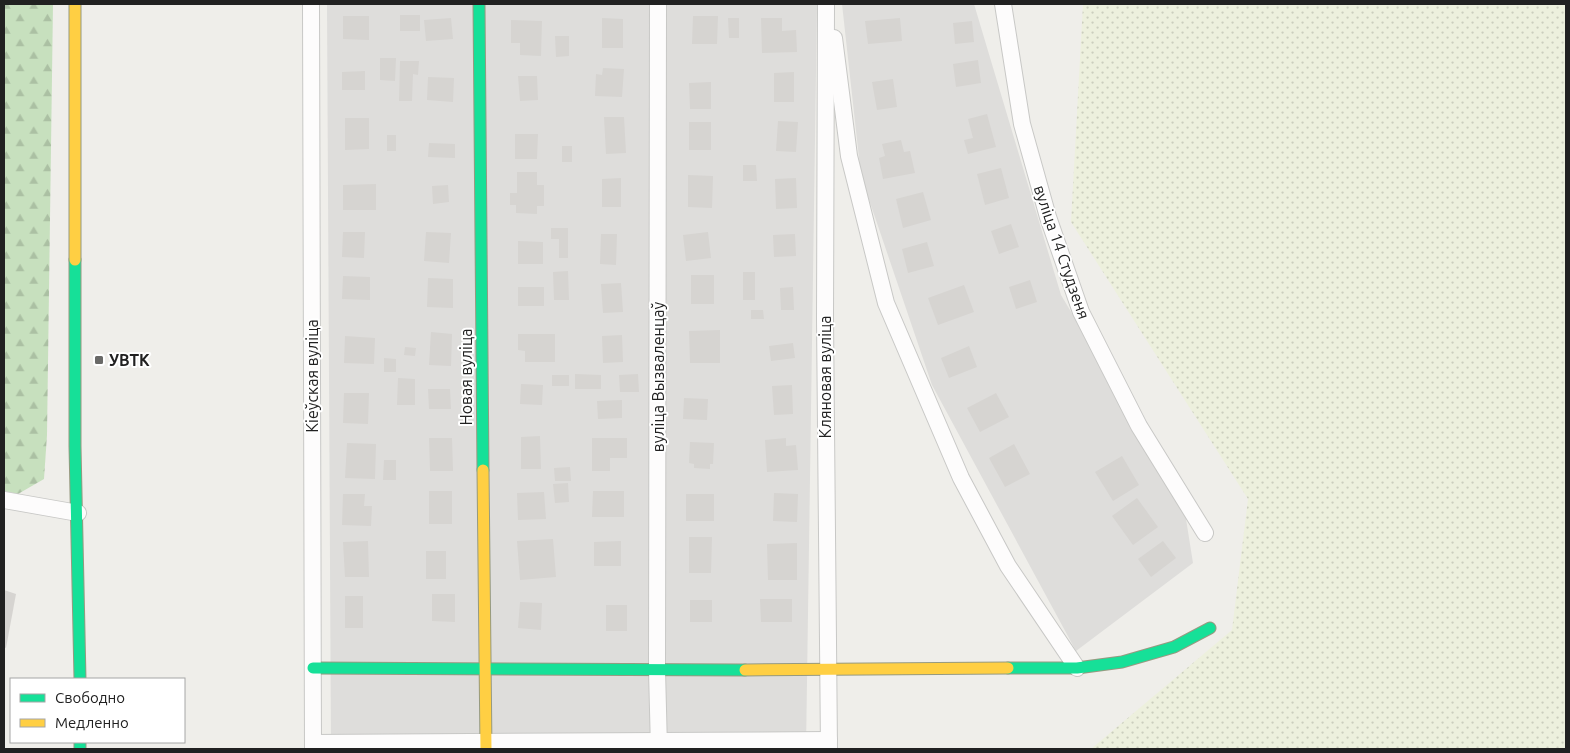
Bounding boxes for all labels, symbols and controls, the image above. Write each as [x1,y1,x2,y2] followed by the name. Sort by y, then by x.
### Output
[1031,183,1093,321] street label: вуліца 14 Студзеня
[649,302,667,452] street label: вуліца Вызваленцаў
[816,315,834,439] street label: Кляновая вуліца
[303,319,321,433] street label: Кіеўская вуліца
[457,329,475,425] street label: Новая вуліца
[109,351,150,369] place label: УВТК
[93,354,105,366] marker: УВТК
[10,678,185,743] legend
[55,689,125,706] text: Свободно
[55,714,129,731] text: Медленно

